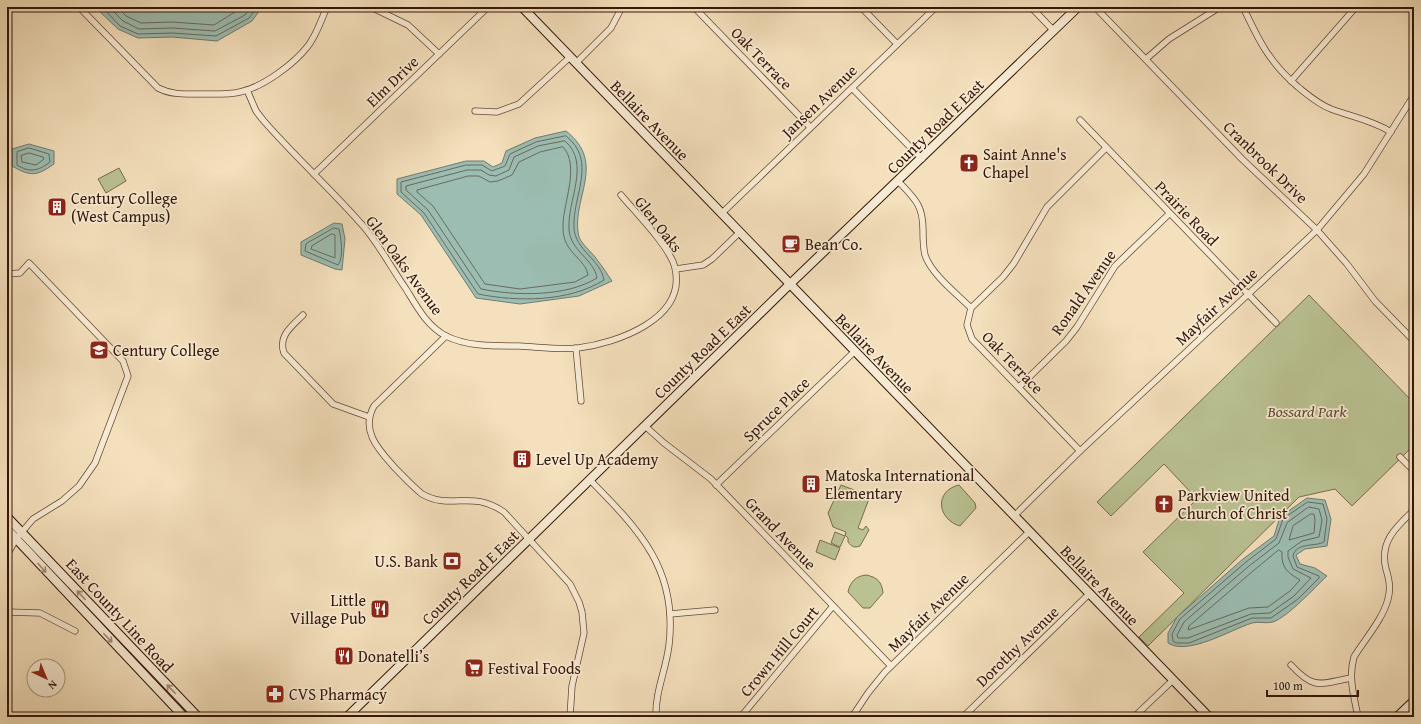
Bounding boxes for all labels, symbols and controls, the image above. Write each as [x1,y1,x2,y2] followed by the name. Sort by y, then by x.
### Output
[726,21,798,95] street label: Oak Terrace
[360,50,424,112] street label: Elm Drive
[774,59,862,145] street label: Jansen Avenue
[881,73,990,179] street label: County Road E East
[605,74,695,166] street label: Bellaire Avenue
[1218,115,1314,209] street label: Cranbrook Drive
[983,142,1067,184] place label: Saint Anne's Chapel
[958,152,980,174] church icon: Saint Anne's Chapel
[1150,175,1225,251] street label: Prairie Road
[71,186,177,228] place label: Century College (West Campus)
[629,191,689,257] street label: Glen Oaks
[46,196,68,218] building icon: Century College (West Campus)
[360,210,450,320] street label: Glen Oaks Avenue
[805,232,863,256] place label: Bean Co.
[780,233,802,255] cafe icon: Bean Co.
[1045,244,1121,340] street label: Ronald Avenue
[1169,261,1263,351] street label: Mayfair Avenue
[648,298,757,404] street label: County Road E East
[830,307,920,399] street label: Bellaire Avenue
[977,325,1049,399] street label: Oak Terrace
[113,338,219,362] place label: Century College
[88,339,110,361] school or university icon: Century College
[737,371,815,447] street label: Spruce Place
[1267,399,1347,423] park label: Bossard Park
[536,447,659,471] place label: Level Up Academy
[511,448,533,470] building icon: Level Up Academy
[825,463,975,505] place label: Matoska International Elementary
[800,473,822,495] building icon: Matoska International Elementary
[1178,483,1290,525] place label: Parkview United Church of Christ
[740,491,822,575] street label: Grand Avenue
[1153,493,1175,515] church icon: Parkview United Church of Christ
[416,524,525,630] street label: County Road E East
[1055,539,1145,631] street label: Bellaire Avenue
[375,549,439,573] place label: U.S. Bank
[441,550,463,572] bank icon: U.S. Bank
[61,552,180,678] street label: East County Line Road
[37,563,47,573] one-way arrow
[882,567,974,657] street label: Mayfair Avenue
[290,588,366,630] place label: Little Village Pub
[76,590,86,600] one-way arrow
[369,598,391,620] restaurant icon: Little Village Pub
[734,600,824,702] street label: Crown Hill Court
[970,600,1064,692] street label: Dorothy Avenue
[103,633,113,643] one-way arrow
[358,644,429,668] place label: Donatelli’s
[333,645,355,667] restaurant icon: Donatelli’s
[488,656,581,680] place label: Festival Foods
[463,657,485,679] supermarket icon: Festival Foods
[26,658,66,698] north arrow
[1267,672,1358,698] scale bar
[44,677,61,694] text: N
[1273,677,1303,694] text: 100 m
[289,682,387,706] place label: CVS Pharmacy
[264,683,286,705] pharmacy icon: CVS Pharmacy
[166,684,176,694] one-way arrow

